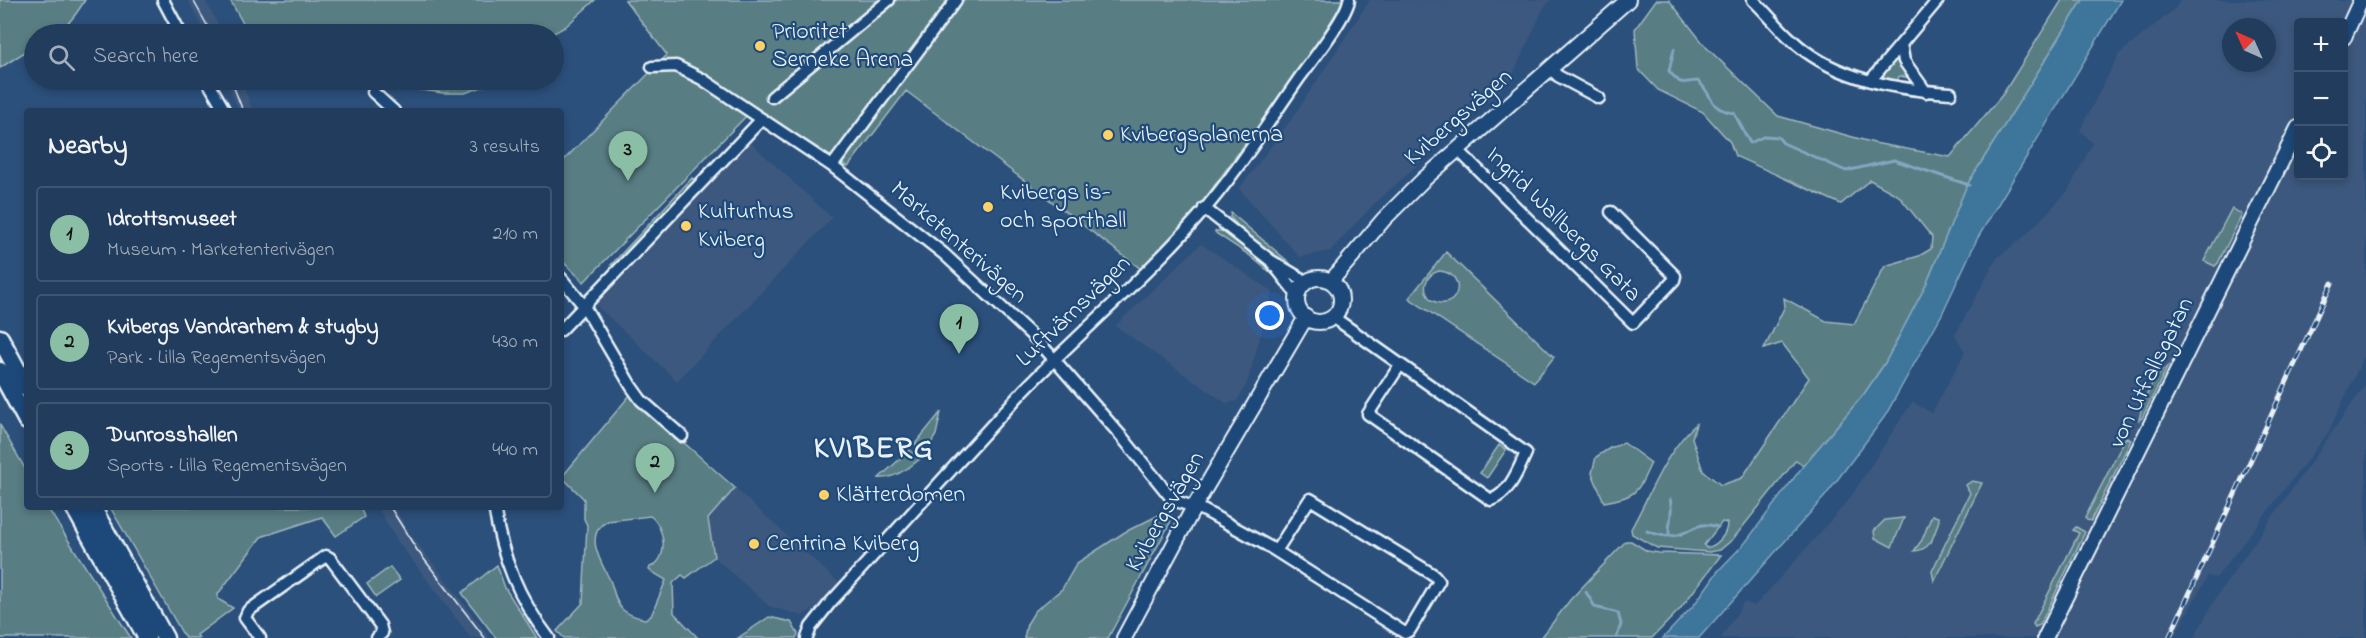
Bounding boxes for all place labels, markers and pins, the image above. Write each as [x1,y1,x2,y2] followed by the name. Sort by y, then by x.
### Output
[772,15,913,78] place label: Prioritet Serneke Arena
[753,39,767,53] marker: Prioritet Serneke Arena
[1120,118,1283,153] place label: Kvibergsplanerna
[1101,128,1115,142] marker: Kvibergsplanerna
[608,132,648,181] pin: 3
[1000,176,1126,239] place label: Kvibergs is- och sporthall
[698,195,794,258] place label: Kulturhus Kviberg
[981,200,995,214] marker: Kvibergs is- och sporthall
[679,219,693,233] marker: Kulturhus Kviberg
[940,304,978,354] pin: 1
[636,444,674,493] pin: 2
[836,478,965,513] place label: Klätterdomen
[817,488,831,502] marker: Klätterdomen
[766,527,919,562] place label: Centrina Kviberg
[747,537,761,551] marker: Centrina Kviberg

